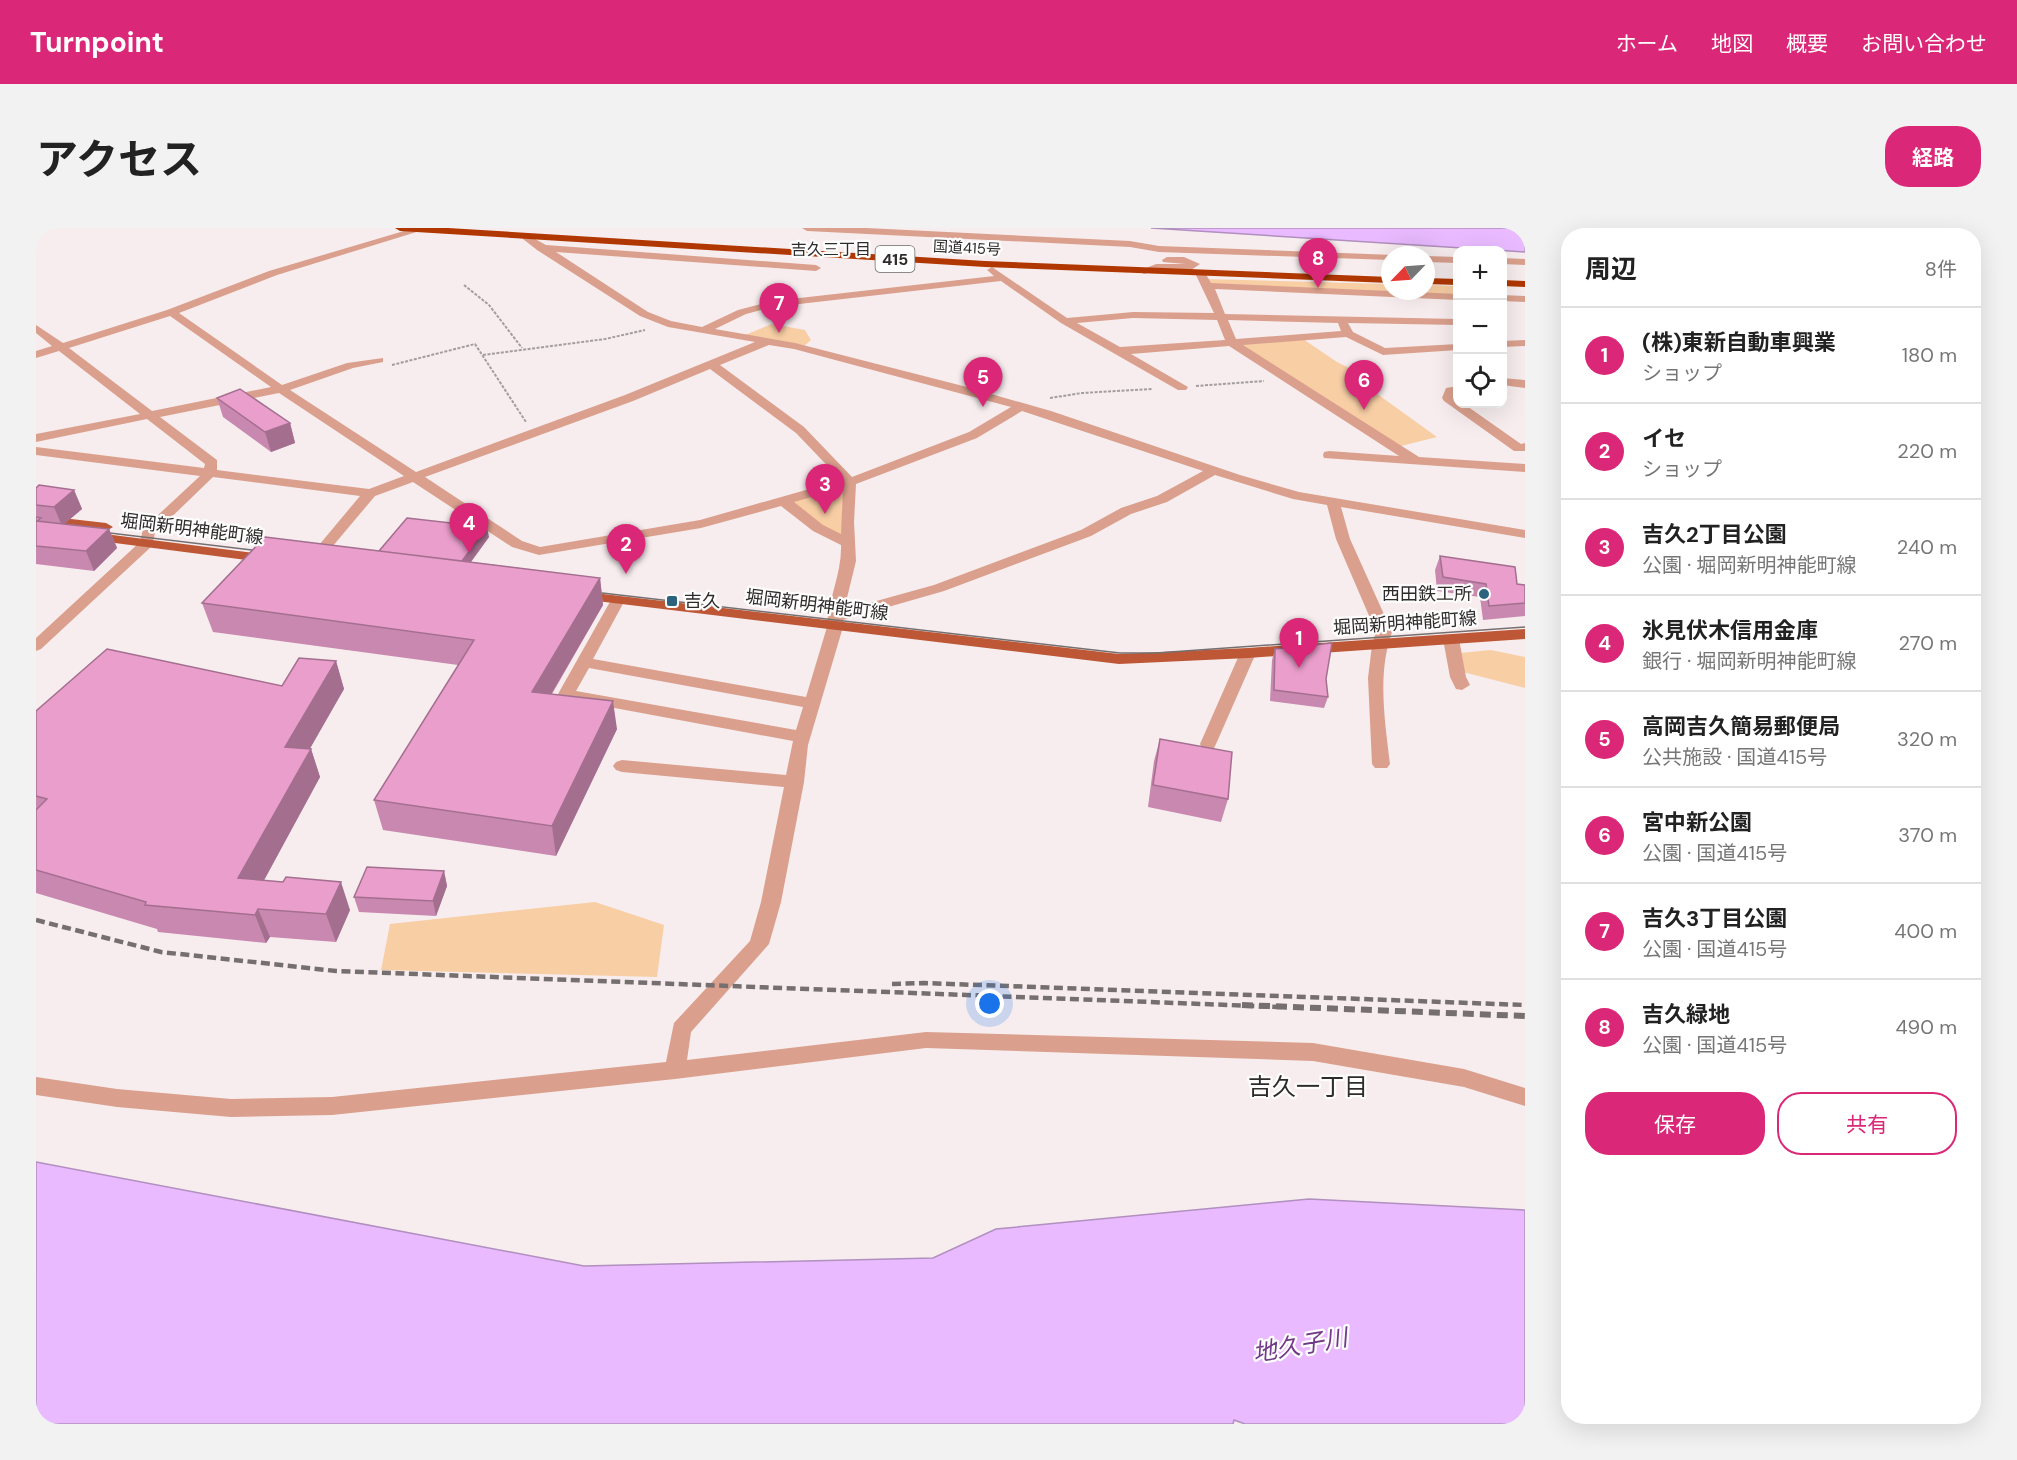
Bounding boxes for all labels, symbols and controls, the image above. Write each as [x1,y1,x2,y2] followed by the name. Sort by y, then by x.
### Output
[30,24,164,61] text: Turnpoint
[1616,30,1678,58] text: ホーム
[1711,30,1753,58] text: 地図
[1786,30,1828,58] text: 概要
[1861,30,1987,58] text: お問い合わせ
[1885,126,1981,187] button: 経路
[36,132,202,187] text: アクセス
[933,236,1001,260] street label: 国道415号
[1298,238,1338,288] pin: 8
[791,239,871,260] district label: 吉久三丁目
[876,246,914,272] road number: 415
[1381,246,1435,300] north arrow
[1453,246,1507,408] map controls
[1453,246,1507,300] button: +
[1585,252,1637,286] text: 周辺
[1925,256,1957,282] text: 8件
[760,284,798,333] pin: 7
[1453,300,1507,354] button: −
[1642,328,1836,357] text: (株)東新自動車興業
[1601,342,1608,368] text: 1
[1902,342,1957,368] text: 180 m
[1453,354,1507,408] button: locate
[964,358,1002,407] pin: 5
[1344,360,1384,410] pin: 6
[1642,360,1722,386] text: ショップ
[1642,424,1686,453] text: イセ
[1599,438,1610,464] text: 2
[1897,438,1957,464] text: 220 m
[1642,456,1722,482] text: ショップ
[806,464,844,514] pin: 3
[450,504,488,553] pin: 4
[119,508,265,550] street label: 堀岡新明神能町線
[1642,520,1787,549] text: 吉久2丁目公園
[606,524,646,574] pin: 2
[1598,534,1611,560] text: 3
[1897,534,1957,560] text: 240 m
[1642,552,1857,578] text: 公園 · 堀岡新明神能町線
[1382,582,1472,606] place label: 西田鉄工所
[744,584,890,626] street label: 堀岡新明神能町線
[1477,587,1491,601] marker: 西田鉄工所
[684,589,720,613] place label: 吉久
[665,594,679,608] marker: 吉久
[1332,606,1478,640] street label: 堀岡新明神能町線
[1642,616,1818,645] text: 氷見伏木信用金庫
[1280,618,1318,668] pin: 1
[1598,630,1611,656] text: 4
[1899,630,1957,656] text: 270 m
[1642,648,1857,674] text: 銀行 · 堀岡新明神能町線
[1642,712,1840,741] text: 高岡吉久簡易郵便局
[1598,726,1611,752] text: 5
[1897,726,1957,752] text: 320 m
[1642,744,1827,770] text: 公共施設 · 国道415号
[1642,808,1752,837] text: 宮中新公園
[1598,822,1611,848] text: 6
[1898,822,1957,848] text: 370 m
[1642,840,1787,866] text: 公園 · 国道415号
[1642,904,1787,933] text: 吉久3丁目公園
[1599,918,1610,944] text: 7
[1894,918,1957,944] text: 400 m
[1642,936,1787,962] text: 公園 · 国道415号
[975,989,1004,1018] your location
[1642,1000,1730,1029] text: 吉久緑地
[1598,1014,1611,1040] text: 8
[1895,1014,1957,1040] text: 490 m
[1642,1032,1787,1058] text: 公園 · 国道415号
[1248,1071,1368,1102] district label: 吉久一丁目
[1585,1092,1765,1155] button: 保存
[1777,1092,1957,1155] button: 共有
[1250,1321,1353,1369] water label: 地久子川

